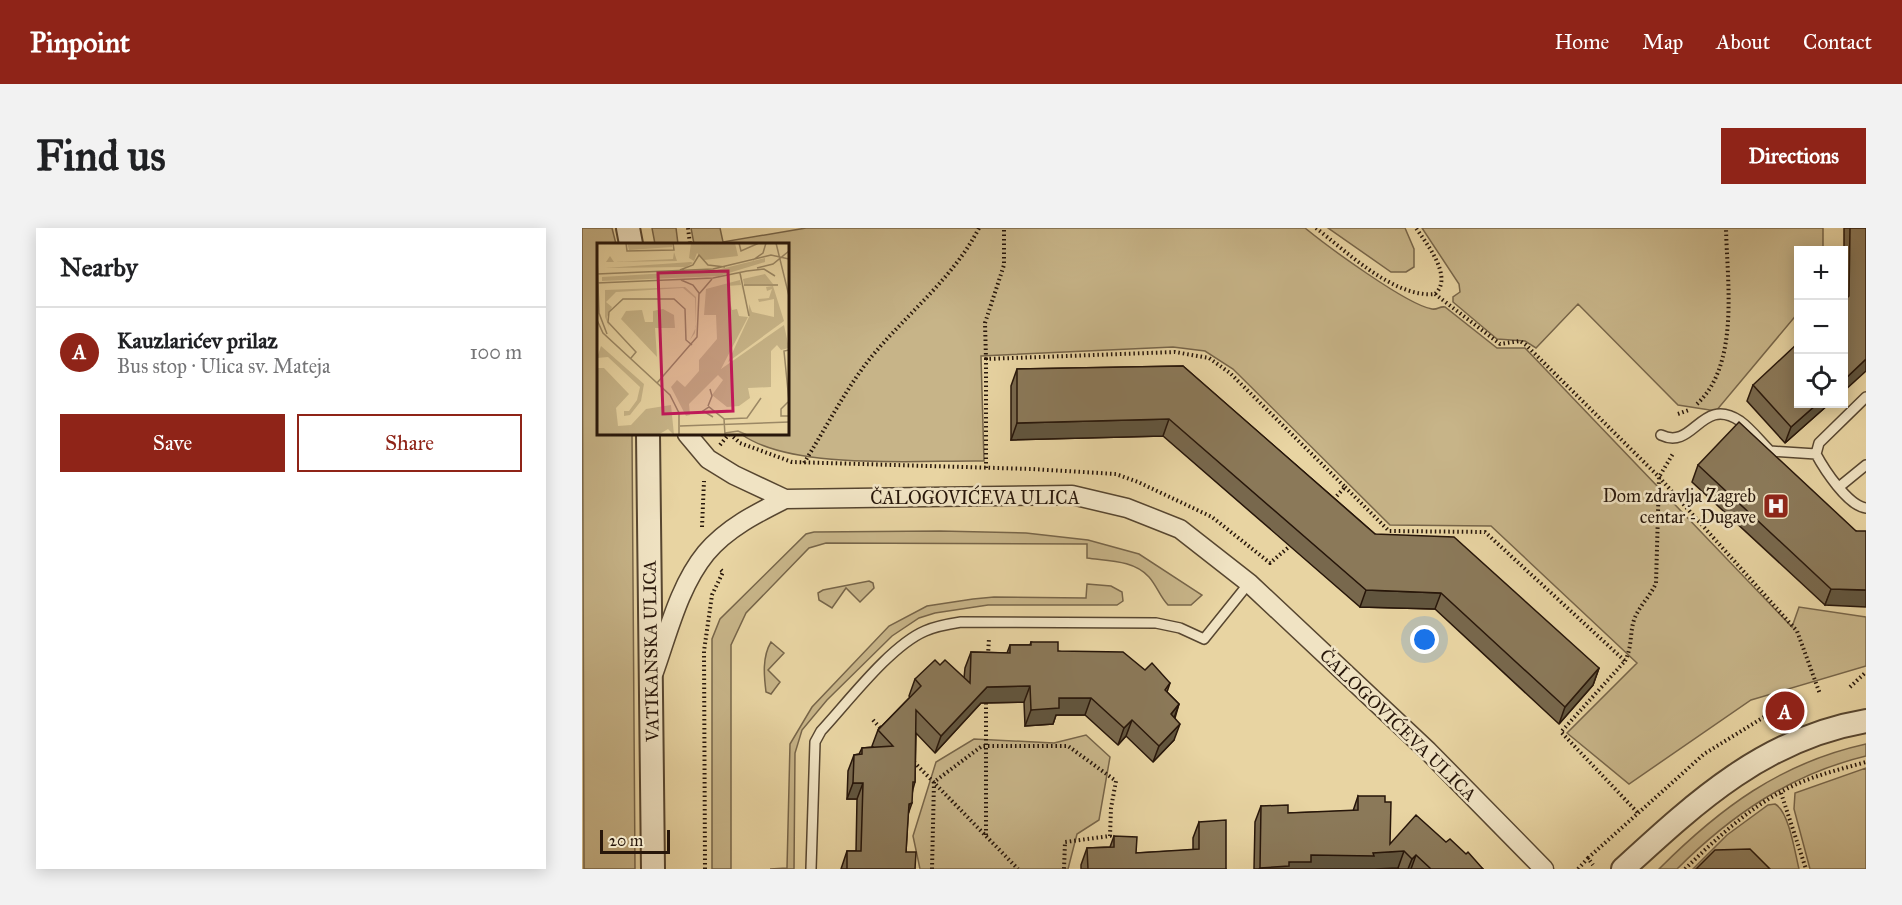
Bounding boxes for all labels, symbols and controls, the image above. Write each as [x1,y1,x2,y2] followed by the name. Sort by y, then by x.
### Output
[30,25,130,60] text: Pinpoint
[1554,29,1609,55] text: Home
[1642,29,1683,55] text: Map
[1716,29,1770,55] text: About
[1803,29,1872,55] text: Contact
[1721,128,1866,184] button: Directions
[36,130,166,182] text: Find us
[597,243,789,435] inset map
[1794,246,1848,408] map controls
[1794,246,1848,300] button: +
[60,251,138,283] text: Nearby
[1794,300,1848,354] button: −
[117,327,278,354] text: Kauzlarićev prilaz
[73,340,86,364] text: A
[470,340,522,364] text: 100 m
[117,354,330,378] text: Bus stop · Ulica sv. Mateja
[1794,354,1848,408] button: locate
[60,414,285,472] button: Save
[297,414,522,472] button: Share
[870,485,1080,509] street label: ČALOGOVIĆEVA ULICA
[1603,485,1756,529] place label: Dom zdravlja Zagreb centar - Dugave
[1761,491,1791,521] hospital icon: Dom zdravlja Zagreb centar - Dugave
[638,560,664,743] street label: VATIKANSKA ULICA
[1410,625,1439,654] your location
[1315,643,1482,806] street label: ČALOGOVIĆEVA ULICA
[1766,688,1804,734] pin: A
[600,827,670,854] scale bar
[609,831,643,850] text: 20 m

